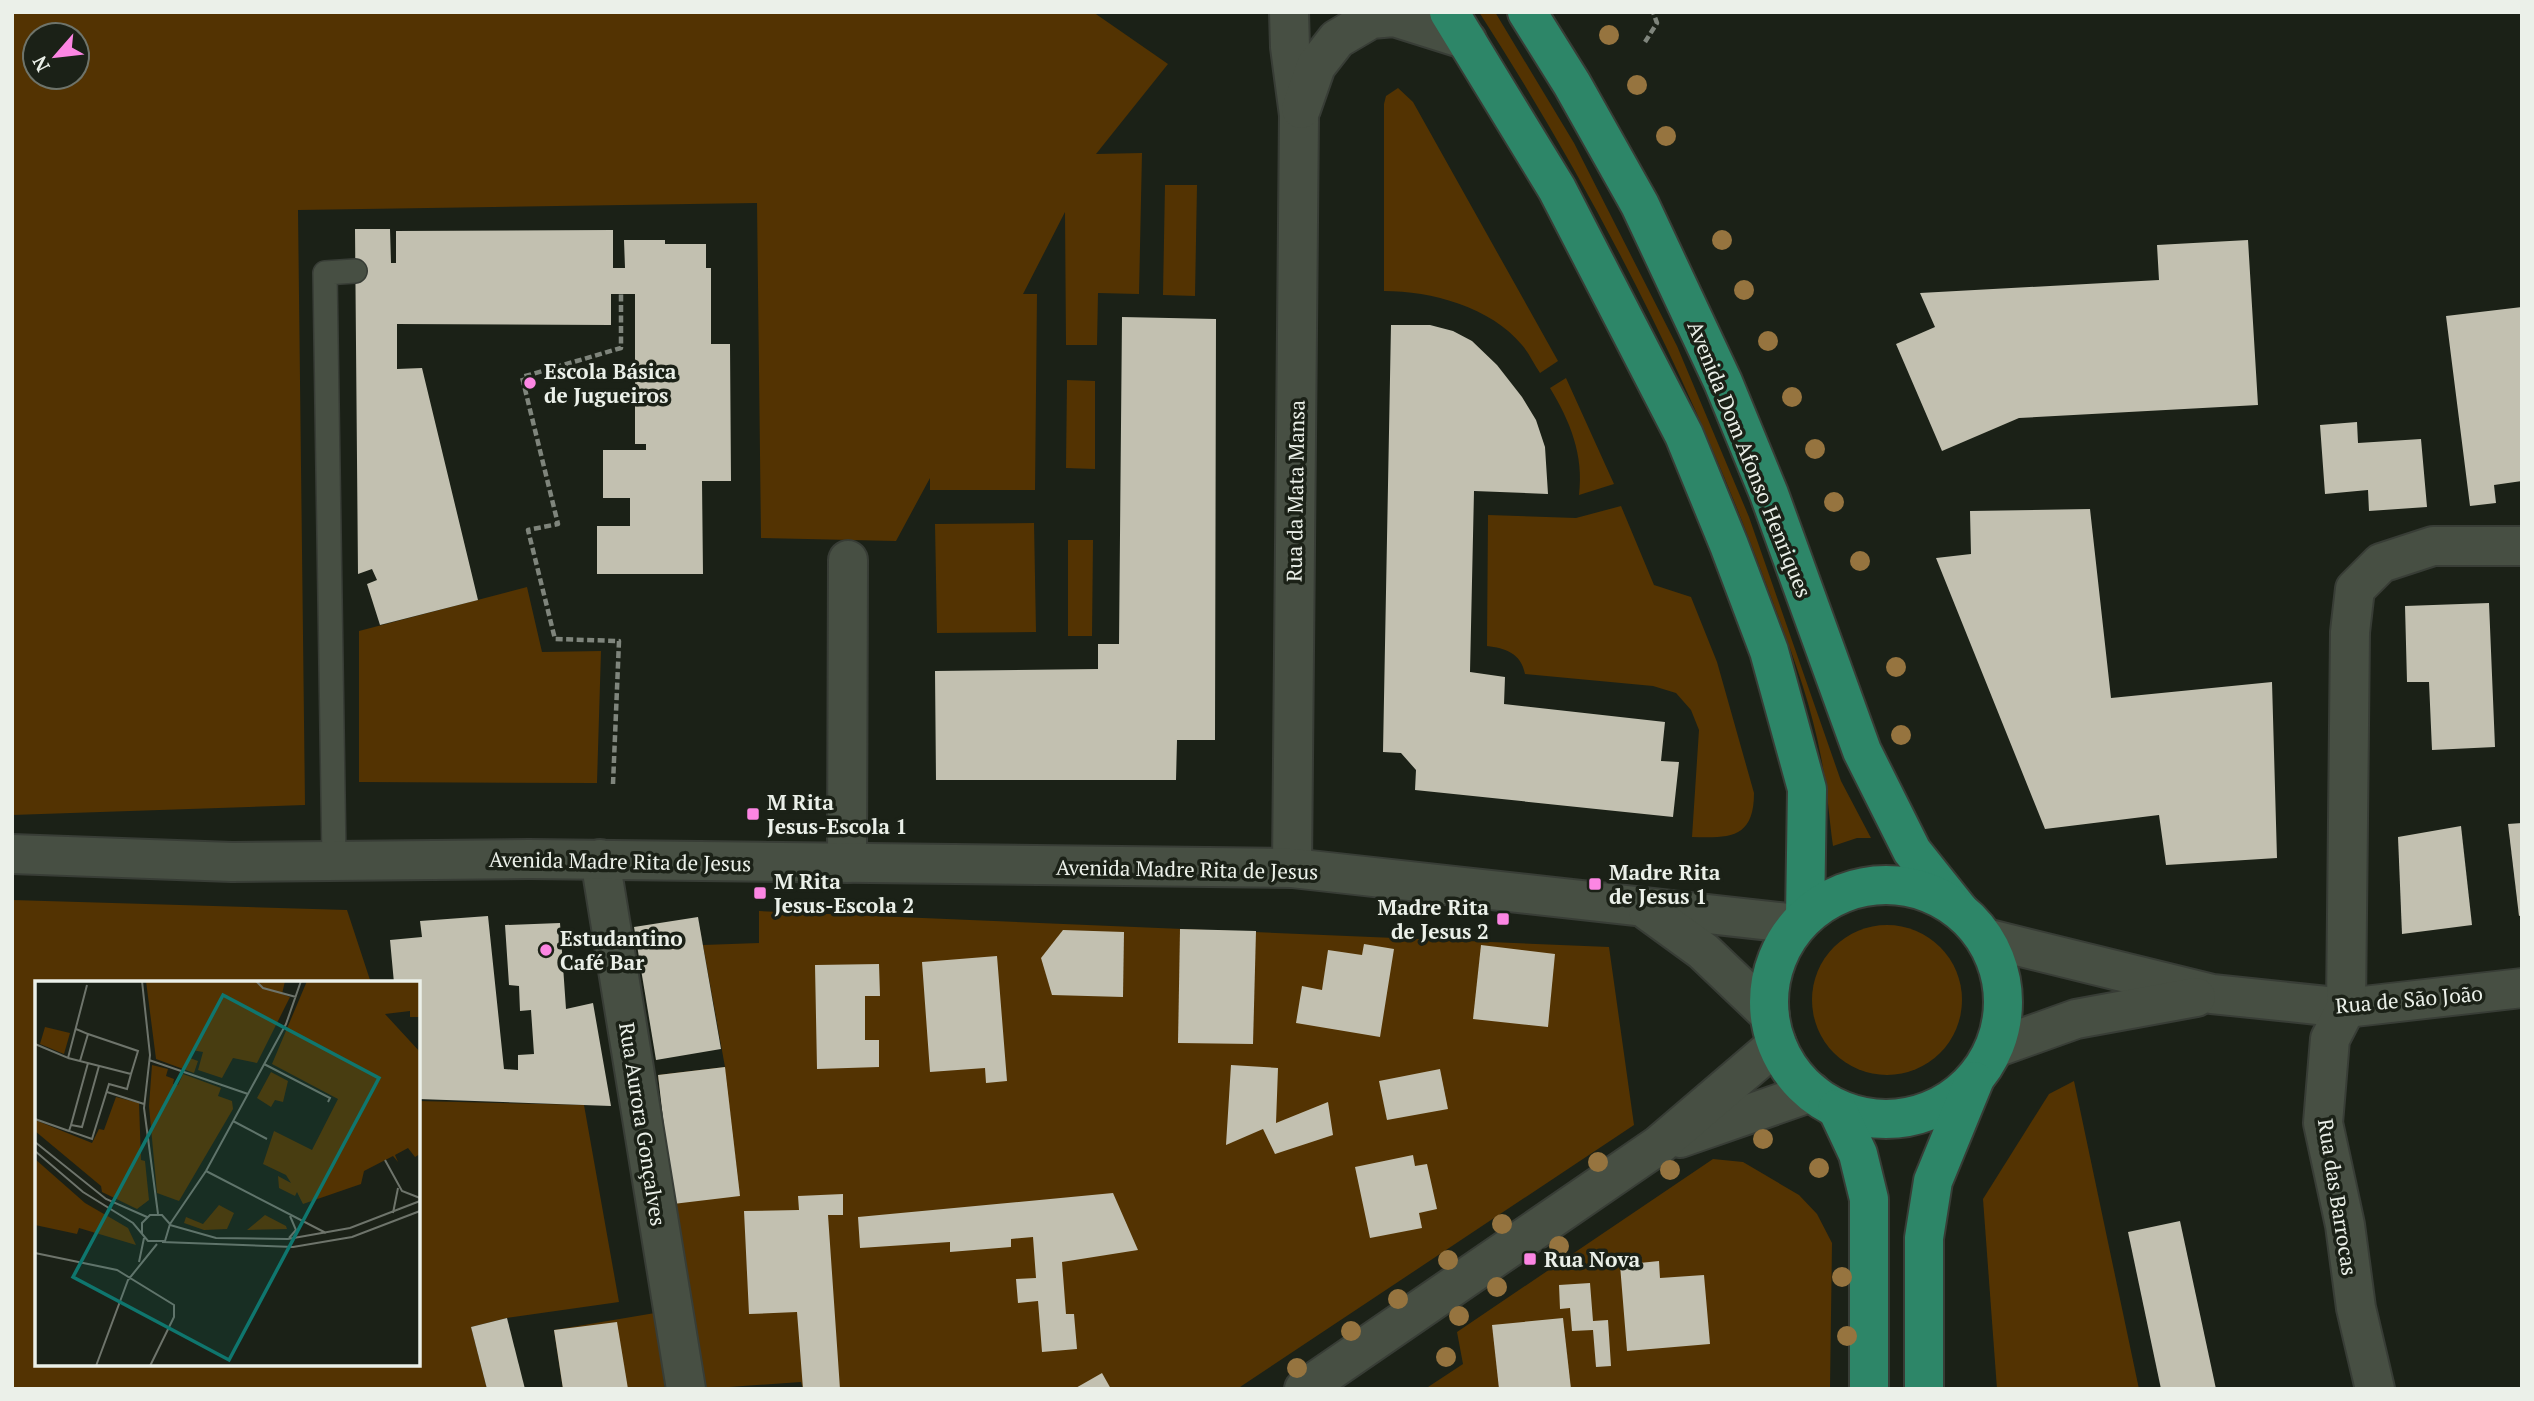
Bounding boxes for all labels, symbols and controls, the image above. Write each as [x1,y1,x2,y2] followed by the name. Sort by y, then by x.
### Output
[21,21,91,91] north arrow
[26,51,55,76] text: N
[1682,316,1818,602] street label: Avenida Dom Afonso Henriques
[544,357,677,409] place label: Escola Básica de Jugueiros
[522,375,538,391] marker: Escola Básica de Jugueiros
[1279,399,1311,582] street label: Rua da Mata Mansa
[767,788,907,840] place label: M Rita Jesus-Escola 1
[745,806,761,822] marker: M Rita Jesus-Escola 1
[489,845,751,877] street label: Avenida Madre Rita de Jesus
[1056,853,1318,885] street label: Avenida Madre Rita de Jesus
[1609,858,1721,910] place label: Madre Rita de Jesus 1
[774,867,914,919] place label: M Rita Jesus-Escola 2
[1587,876,1603,892] marker: Madre Rita de Jesus 1
[752,885,768,901] marker: M Rita Jesus-Escola 2
[1378,893,1489,945] place label: Madre Rita de Jesus 2
[1495,911,1511,927] marker: Madre Rita de Jesus 2
[560,924,683,976] place label: Estudantino Café Bar
[538,942,554,958] marker: Estudantino Café Bar
[2334,979,2484,1019] street label: Rua de São João
[35,981,420,1366] inset map
[613,1020,673,1228] street label: Rua Aurora Gonçalves
[2312,1117,2364,1277] street label: Rua das Barrocas
[1544,1245,1640,1273] place label: Rua Nova
[1522,1251,1538,1267] marker: Rua Nova

